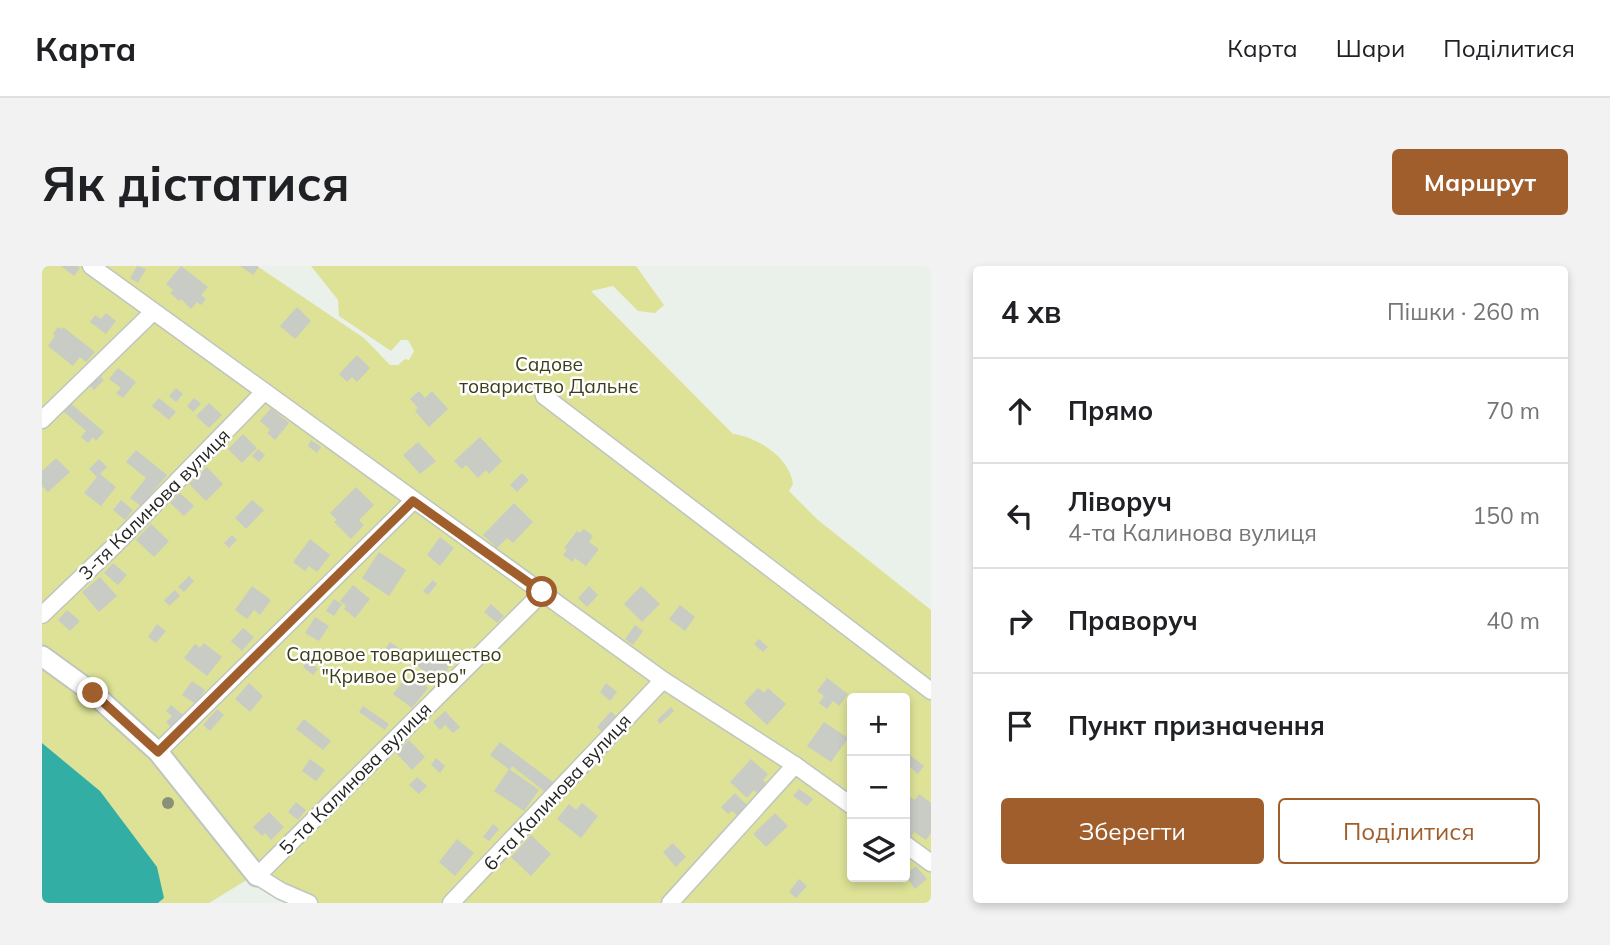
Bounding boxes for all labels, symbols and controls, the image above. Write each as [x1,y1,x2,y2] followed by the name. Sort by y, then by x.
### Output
[35,28,137,69] text: Карта
[1227,33,1298,63] text: Карта
[1336,33,1405,63] text: Шари
[1443,33,1575,63] text: Поділитися
[1392,149,1568,215] button: Маршрут
[42,152,350,213] text: Як дістатися
[1001,293,1061,331] text: 4 хв
[1387,297,1540,326] text: Пішки · 260 m
[459,352,639,398] park label: Садове товариство Дальнє
[1001,392,1039,430] icon: ahead
[1068,394,1153,427] text: Прямо
[1486,396,1540,425] text: 70 m
[73,423,235,585] street label: 3-тя Калинова вулиця
[1068,485,1172,518] text: Ліворуч
[1001,497,1039,535] icon: left
[1472,501,1540,530] text: 150 m
[1068,518,1317,547] text: 4-та Калинова вулиця
[526,576,557,607] route start
[1001,602,1039,640] icon: right
[1068,604,1198,637] text: Праворуч
[1486,606,1540,635] text: 40 m
[286,642,502,688] park label: Садовое товарищество "Кривое Озеро"
[77,677,108,708] route end
[847,693,910,882] map controls
[847,693,910,756] button: +
[274,697,436,859] street label: 5-та Калинова вулиця
[1001,707,1039,745] icon: arrive
[478,709,636,875] street label: 6-та Калинова вулиця
[1068,709,1325,742] text: Пункт призначення
[847,756,910,819] button: −
[1001,798,1264,864] button: Зберегти
[1278,798,1540,864] button: Поділитися
[847,819,910,882] button: layers

